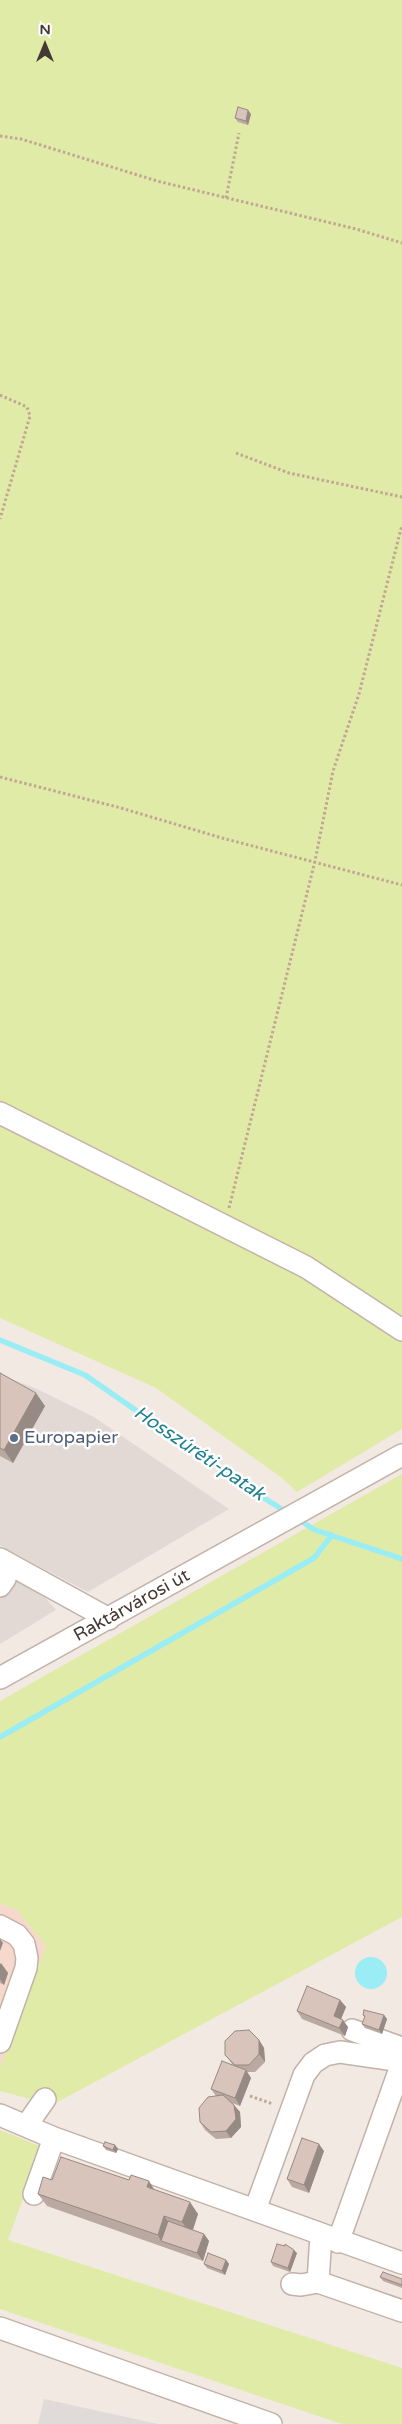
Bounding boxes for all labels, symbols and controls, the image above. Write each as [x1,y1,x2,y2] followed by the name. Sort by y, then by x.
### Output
[20,20,70,70] north arrow
[39,21,51,38] text: N
[129,1402,269,1506] water label: Hosszúréti-patak
[24,1427,118,1449] place label: Europapier
[8,1432,20,1444] marker: Europapier
[70,1565,194,1647] street label: Raktárvárosi út

